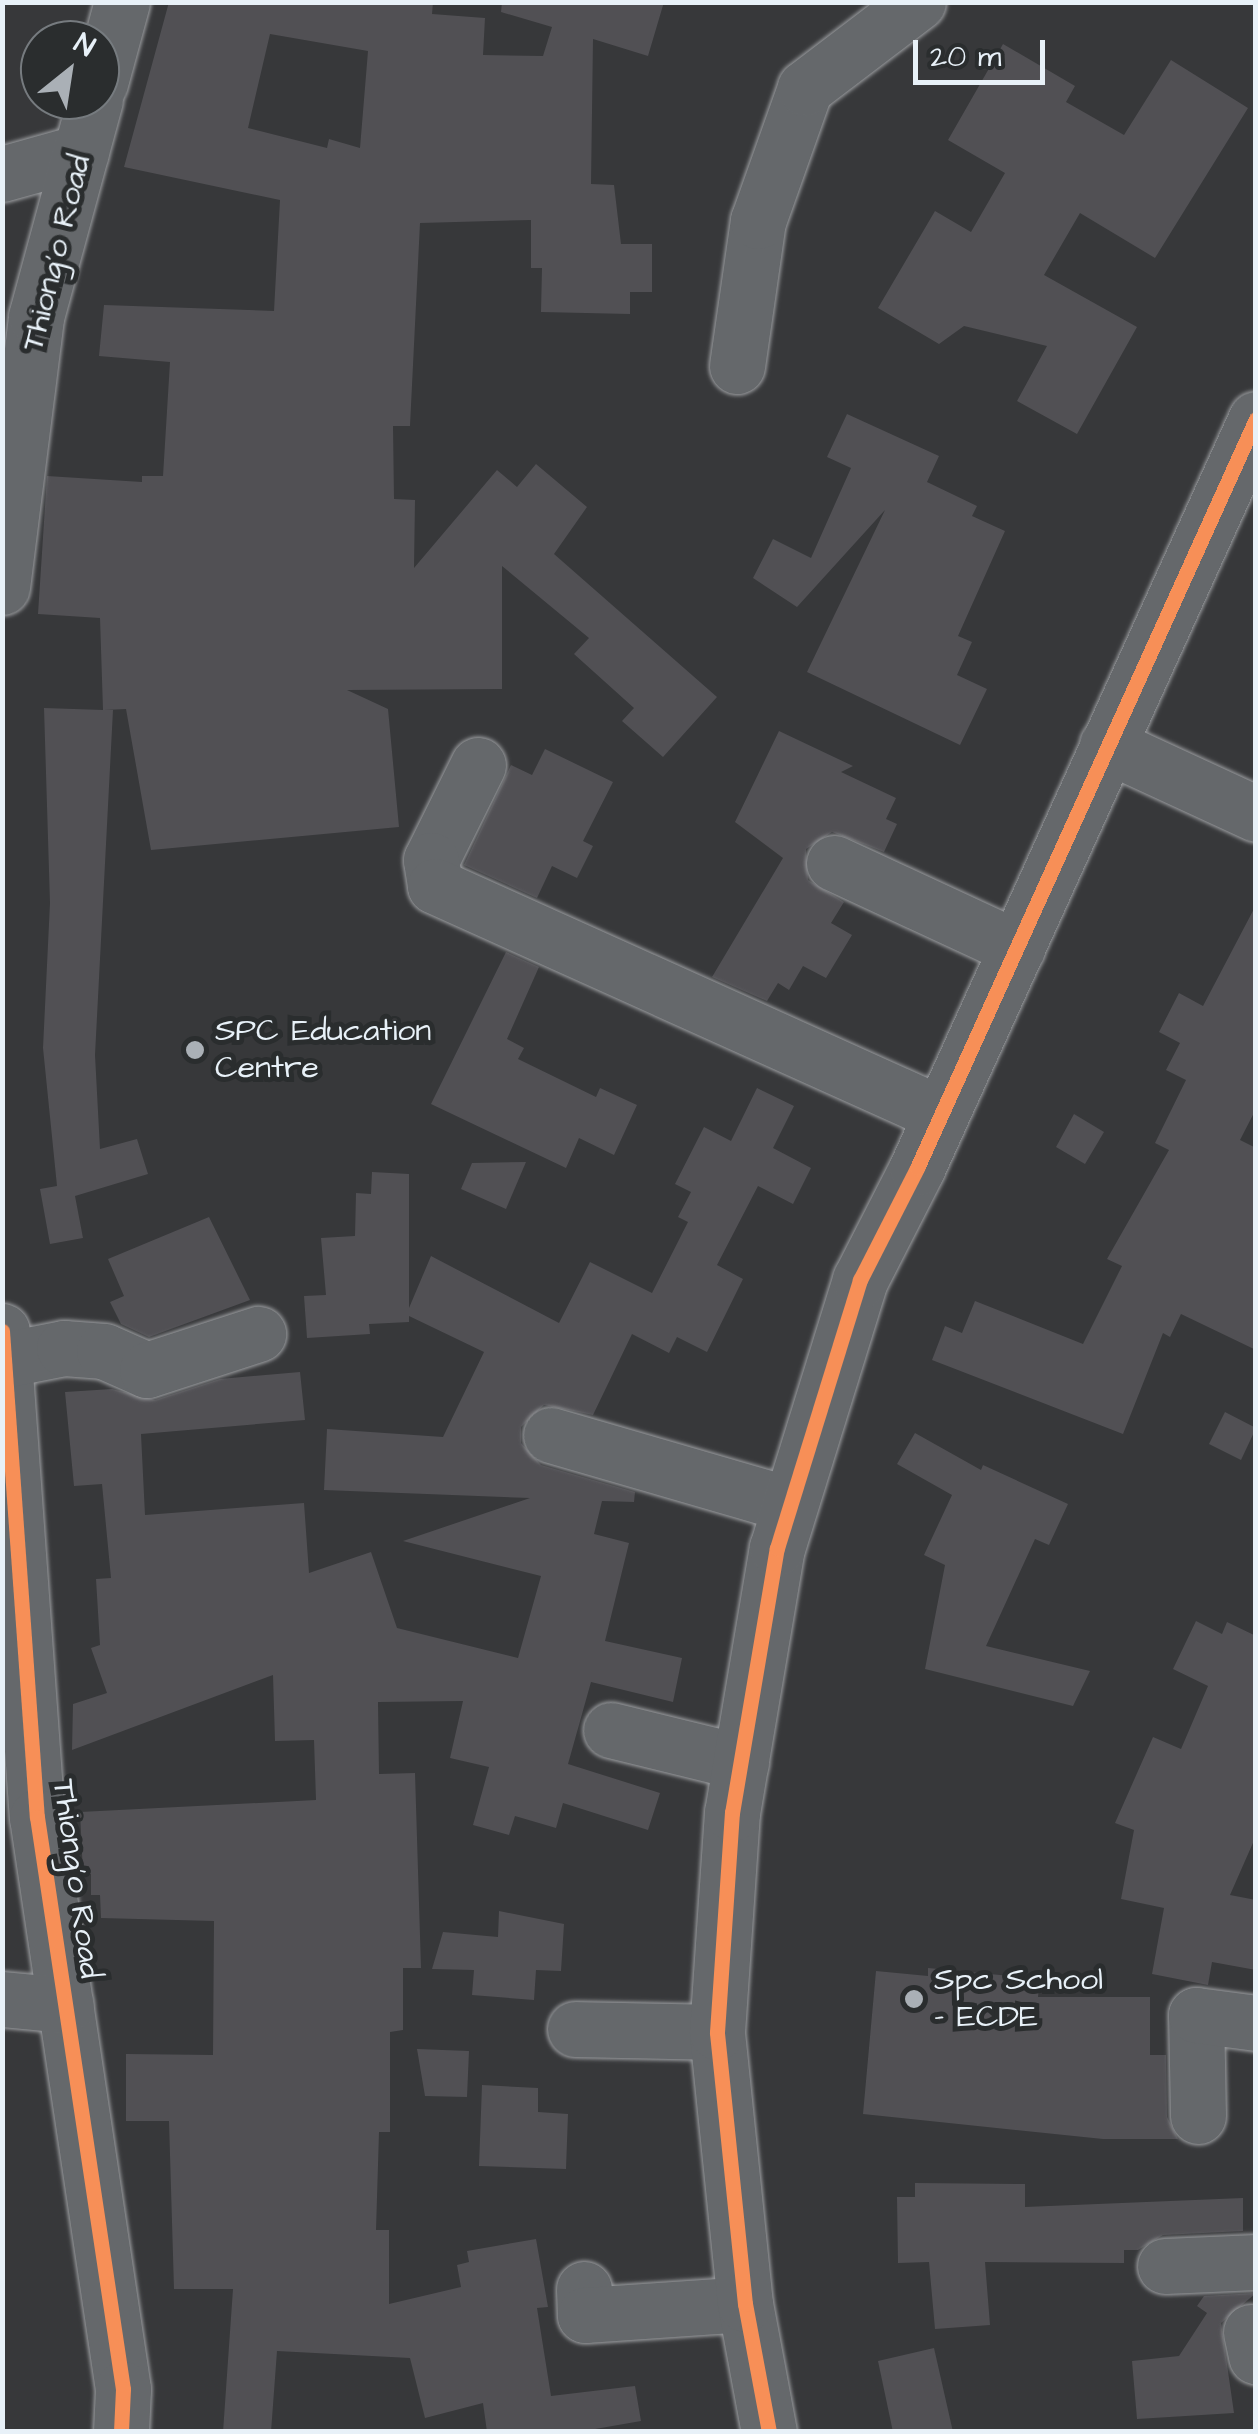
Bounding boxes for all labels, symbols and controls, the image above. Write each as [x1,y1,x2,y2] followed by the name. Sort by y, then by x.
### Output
[20,20,120,120] north arrow
[918,20,1050,82] scale bar
[67,24,102,67] text: N
[930,36,1001,78] text: 20 m
[14,151,100,355] street label: Thiong'o Road
[215,1013,431,1088] place label: SPC Education Centre
[184,1039,206,1061] marker: SPC Education Centre
[43,1777,109,1981] street label: Thiong'o Road
[934,1962,1103,2037] place label: Spc School - ECDE
[903,1988,925,2010] marker: Spc School - ECDE

